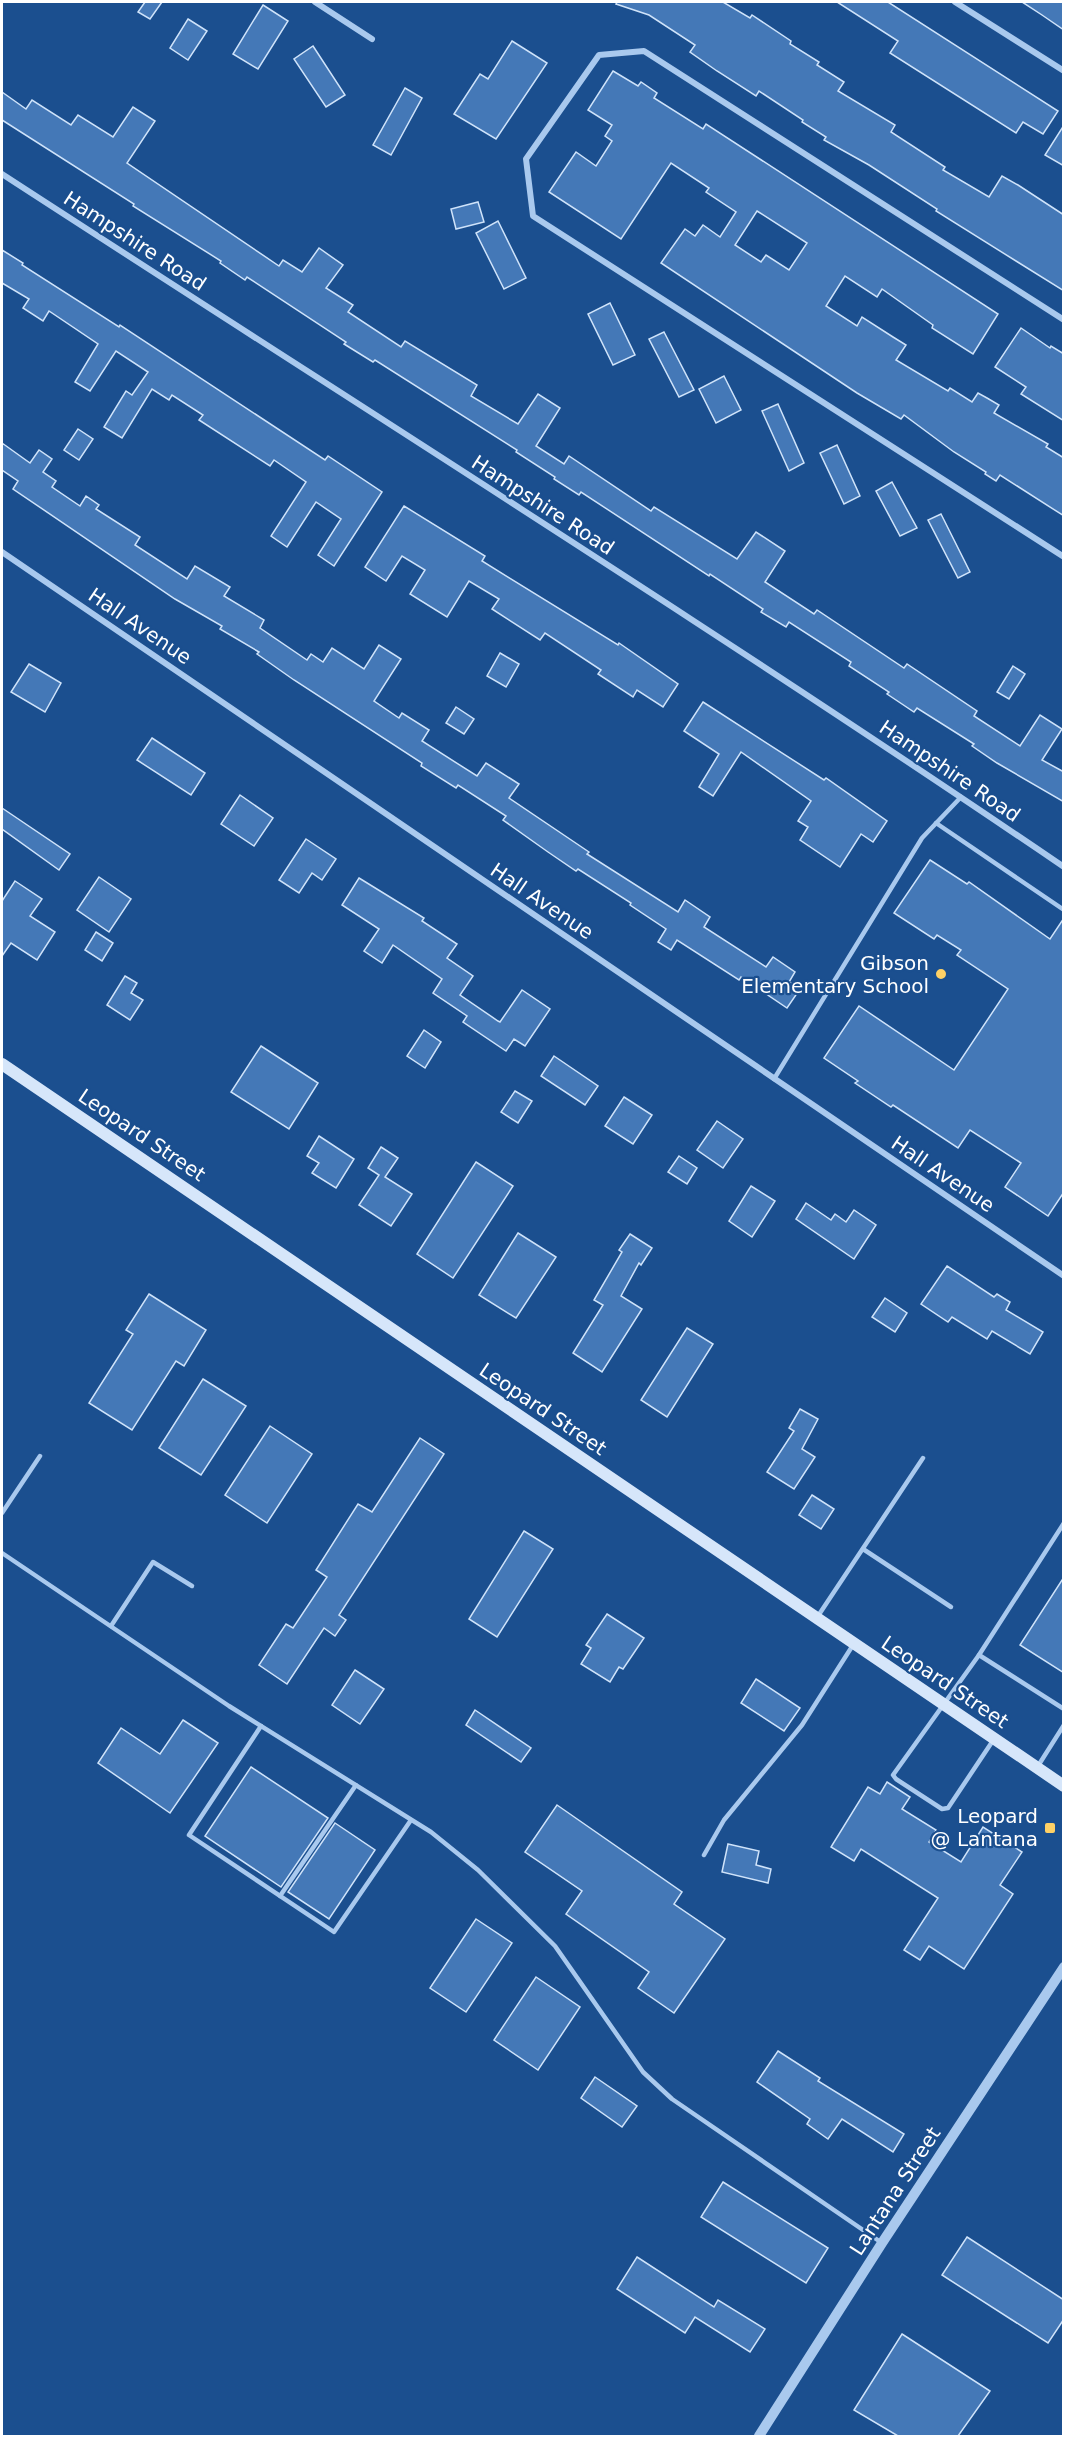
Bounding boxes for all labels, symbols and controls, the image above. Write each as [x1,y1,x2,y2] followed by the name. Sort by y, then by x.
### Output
[59,186,211,296] street label: Hampshire Road
[467,450,619,560] street label: Hampshire Road
[84,583,196,669] street label: Hall Avenue
[875,715,1025,827] street label: Hampshire Road
[486,858,598,944] street label: Hall Avenue
[741,951,929,998] place label: Gibson Elementary School
[934,967,948,981] marker: Gibson Elementary School
[74,1084,210,1186] street label: Leopard Street
[887,1131,999,1217] street label: Hall Avenue
[475,1358,611,1460] street label: Leopard Street
[877,1631,1013,1733] street label: Leopard Street
[931,1804,1038,1851] place label: Leopard @ Lantana
[1043,1821,1057,1835] marker: Leopard @ Lantana
[845,2122,946,2260] street label: Lantana Street

